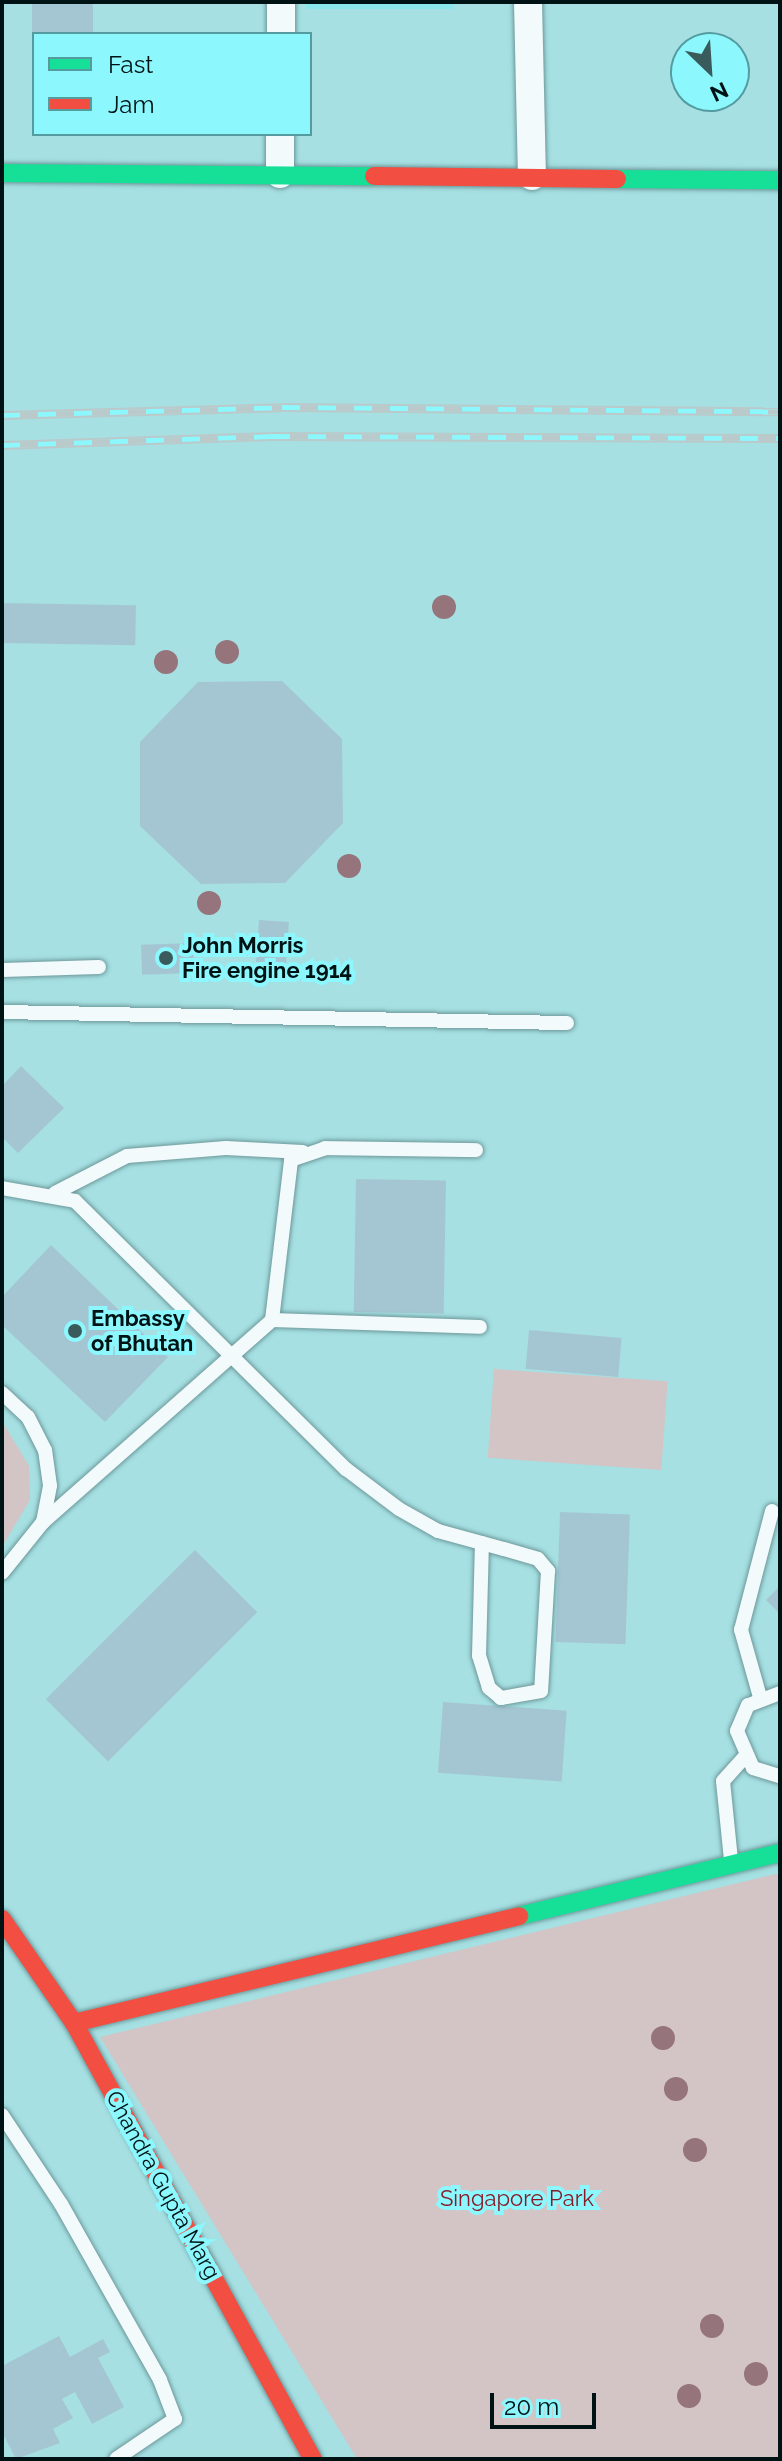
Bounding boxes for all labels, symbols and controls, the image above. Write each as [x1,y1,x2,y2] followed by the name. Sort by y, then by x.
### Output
[32,32,312,136] legend
[670,32,750,112] north arrow
[108,50,153,79] text: Fast
[706,77,732,107] text: N
[108,90,154,119] text: Jam
[182,932,352,984] place label: John Morris Fire engine 1914
[157,949,175,967] marker: John Morris Fire engine 1914
[91,1305,194,1356] place label: Embassy of Bhutan
[66,1322,84,1340] marker: Embassy of Bhutan
[100,2086,226,2284] street label: Chandra Gupta Marg
[440,2186,594,2212] park label: Singapore Park
[494,2377,600,2427] scale bar
[504,2392,559,2421] text: 20 m

